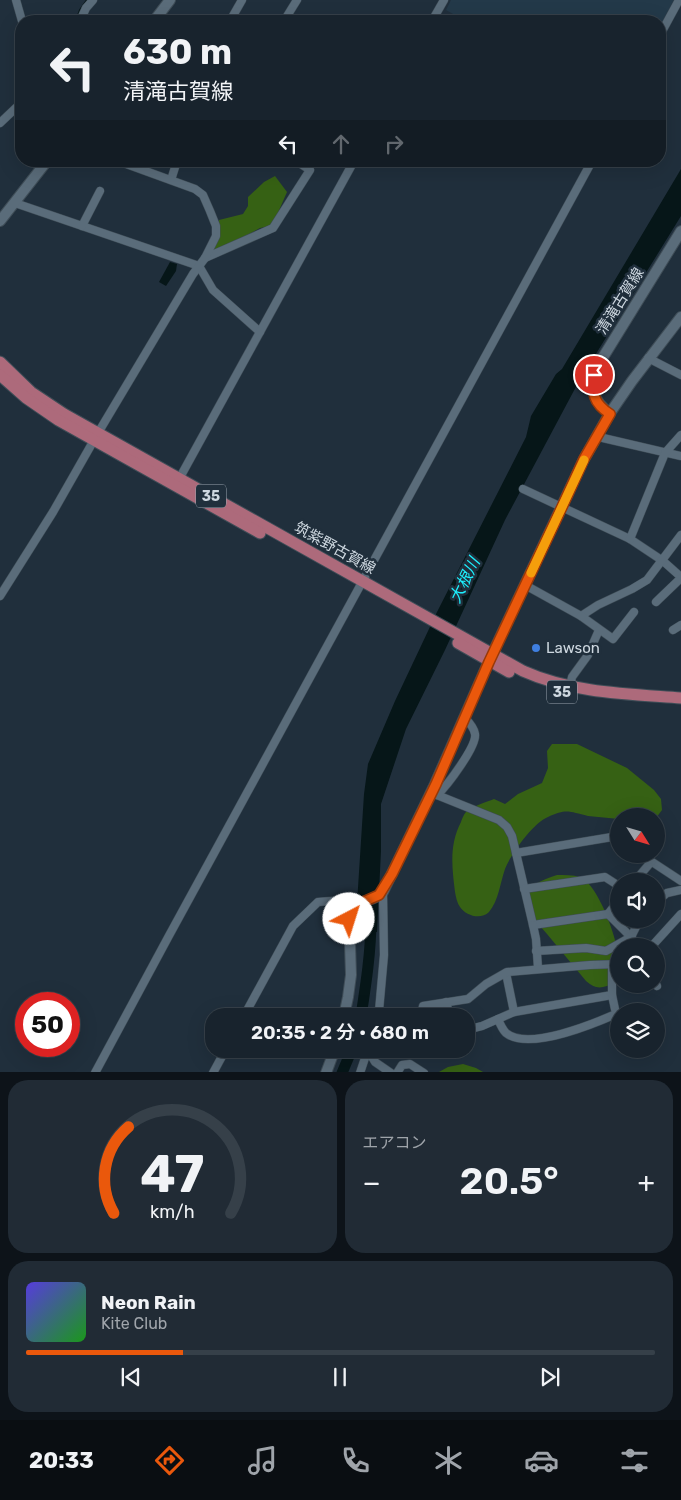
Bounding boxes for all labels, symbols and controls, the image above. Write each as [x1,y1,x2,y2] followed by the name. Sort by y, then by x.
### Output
[123,31,232,73] text: 630 m
[40,35,105,100] icon: left
[123,78,233,105] text: 清滝古賀線
[274,130,302,158] icon: left
[327,130,355,158] icon: ahead
[380,130,408,158] icon: right
[592,264,648,338] street label: 清滝古賀線
[573,354,615,396] pin
[580,361,608,389] icon: arrive
[196,484,226,508] road number: 35
[291,518,379,578] street label: 筑紫野古賀線
[445,553,484,606] water label: 大根川
[546,639,600,657] place label: Lawson
[530,642,542,654] marker: Lawson
[547,680,577,704] road number: 35
[610,808,665,862] north arrow
[610,808,665,1058] map controls
[610,873,665,928] button: sound
[322,892,374,944] position arrow
[610,938,665,993] button: search
[15,992,80,1057] speed limit sign: 50
[610,1003,665,1058] button: layers
[251,1021,429,1044] text: 20:35 · 2 分 · 680 m
[363,1133,427,1152] text: エアコン
[140,1143,204,1205] text: 47
[460,1158,559,1204] text: 20.5°
[363,1166,381,1199] text: −
[638,1166,655,1199] text: +
[150,1201,195,1222] text: km/h
[101,1291,196,1314] text: Neon Rain
[101,1314,167,1333] text: Kite Club
[117,1363,145,1391] icon: previous
[326,1363,354,1391] icon: pause
[536,1363,564,1391] icon: next
[152,1443,187,1478] icon: directions
[245,1443,280,1478] icon: music
[338,1443,373,1478] icon: phone
[431,1443,466,1478] icon: climate
[524,1443,559,1478] icon: car
[617,1443,652,1478] icon: filters
[29,1447,94,1474] text: 20:33

